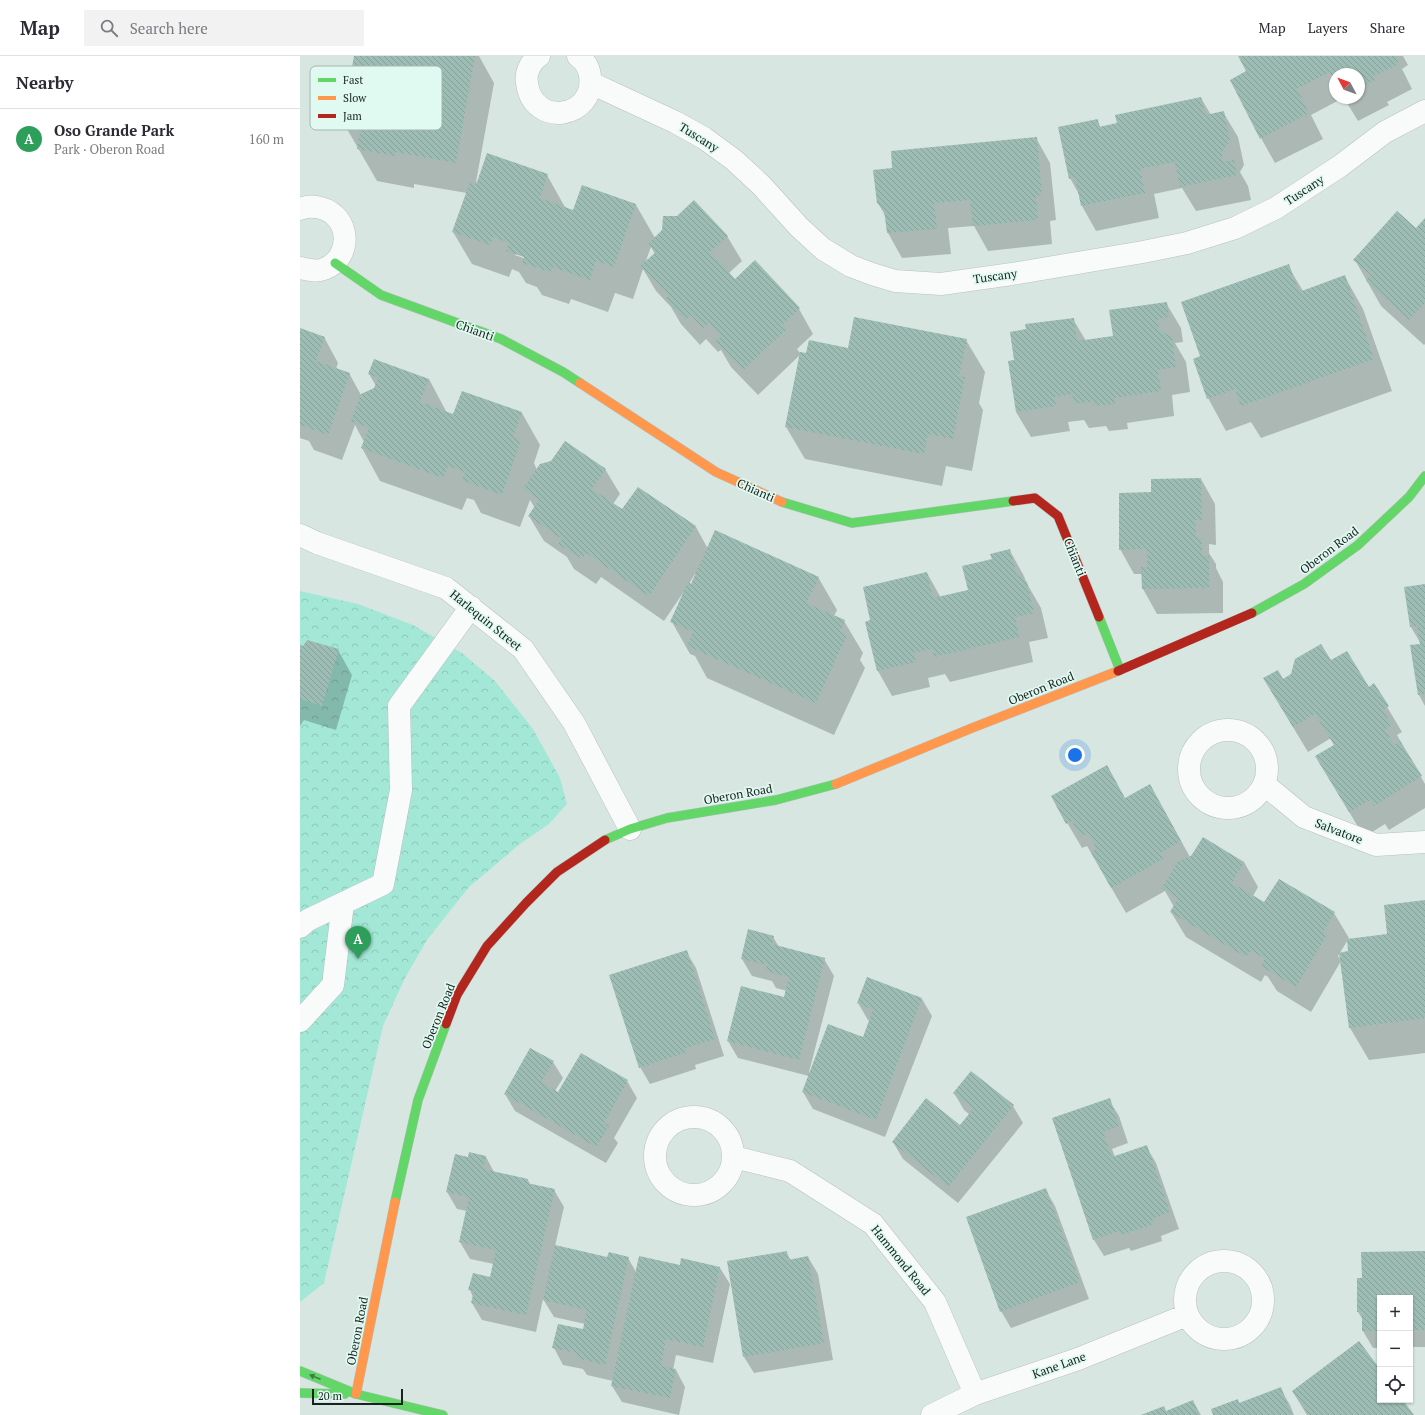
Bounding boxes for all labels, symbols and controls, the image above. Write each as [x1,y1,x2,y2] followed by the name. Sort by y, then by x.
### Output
[84,10,364,46] search box
[20,15,60,40] text: Map
[98,17,120,39] icon: search
[130,18,208,38] text: Search here
[1259,18,1286,37] text: Map
[1308,18,1348,37] text: Layers
[1370,18,1405,37] text: Share
[310,66,442,130] legend
[1329,68,1365,104] north arrow
[16,71,74,94] text: Nearby
[343,73,363,87] text: Fast
[343,91,367,105] text: Slow
[343,109,362,123] text: Jam
[676,119,722,156] street label: Tuscany
[54,120,174,140] text: Oso Grande Park
[24,130,34,148] text: A
[249,130,284,148] text: 160 m
[54,140,165,158] text: Park · Oberon Road
[1281,171,1327,208] street label: Tuscany
[972,265,1019,286] street label: Tuscany
[454,316,497,344] street label: Chianti
[735,475,778,505] street label: Chianti
[1297,523,1362,577] street label: Oberon Road
[1061,536,1090,579] street label: Chianti
[447,586,525,654] street label: Harlequin Street
[1006,668,1076,708] street label: Oberon Road
[1065,745,1085,765] your location
[702,781,774,807] street label: Oberon Road
[1313,815,1365,847] street label: Salvatore
[345,926,371,959] pin: A
[418,981,458,1051] street label: Oberon Road
[868,1222,934,1298] street label: Hammond Road
[343,1295,371,1367] street label: Oberon Road
[1377,1295,1413,1403] map controls
[1377,1295,1413,1331] button: +
[1377,1331,1413,1367] button: −
[1030,1348,1088,1382] street label: Kane Lane
[1377,1367,1413,1403] button: locate
[309,1374,321,1380] one-way arrow
[312,1387,403,1406] scale bar
[318,1389,342,1403] text: 20 m

